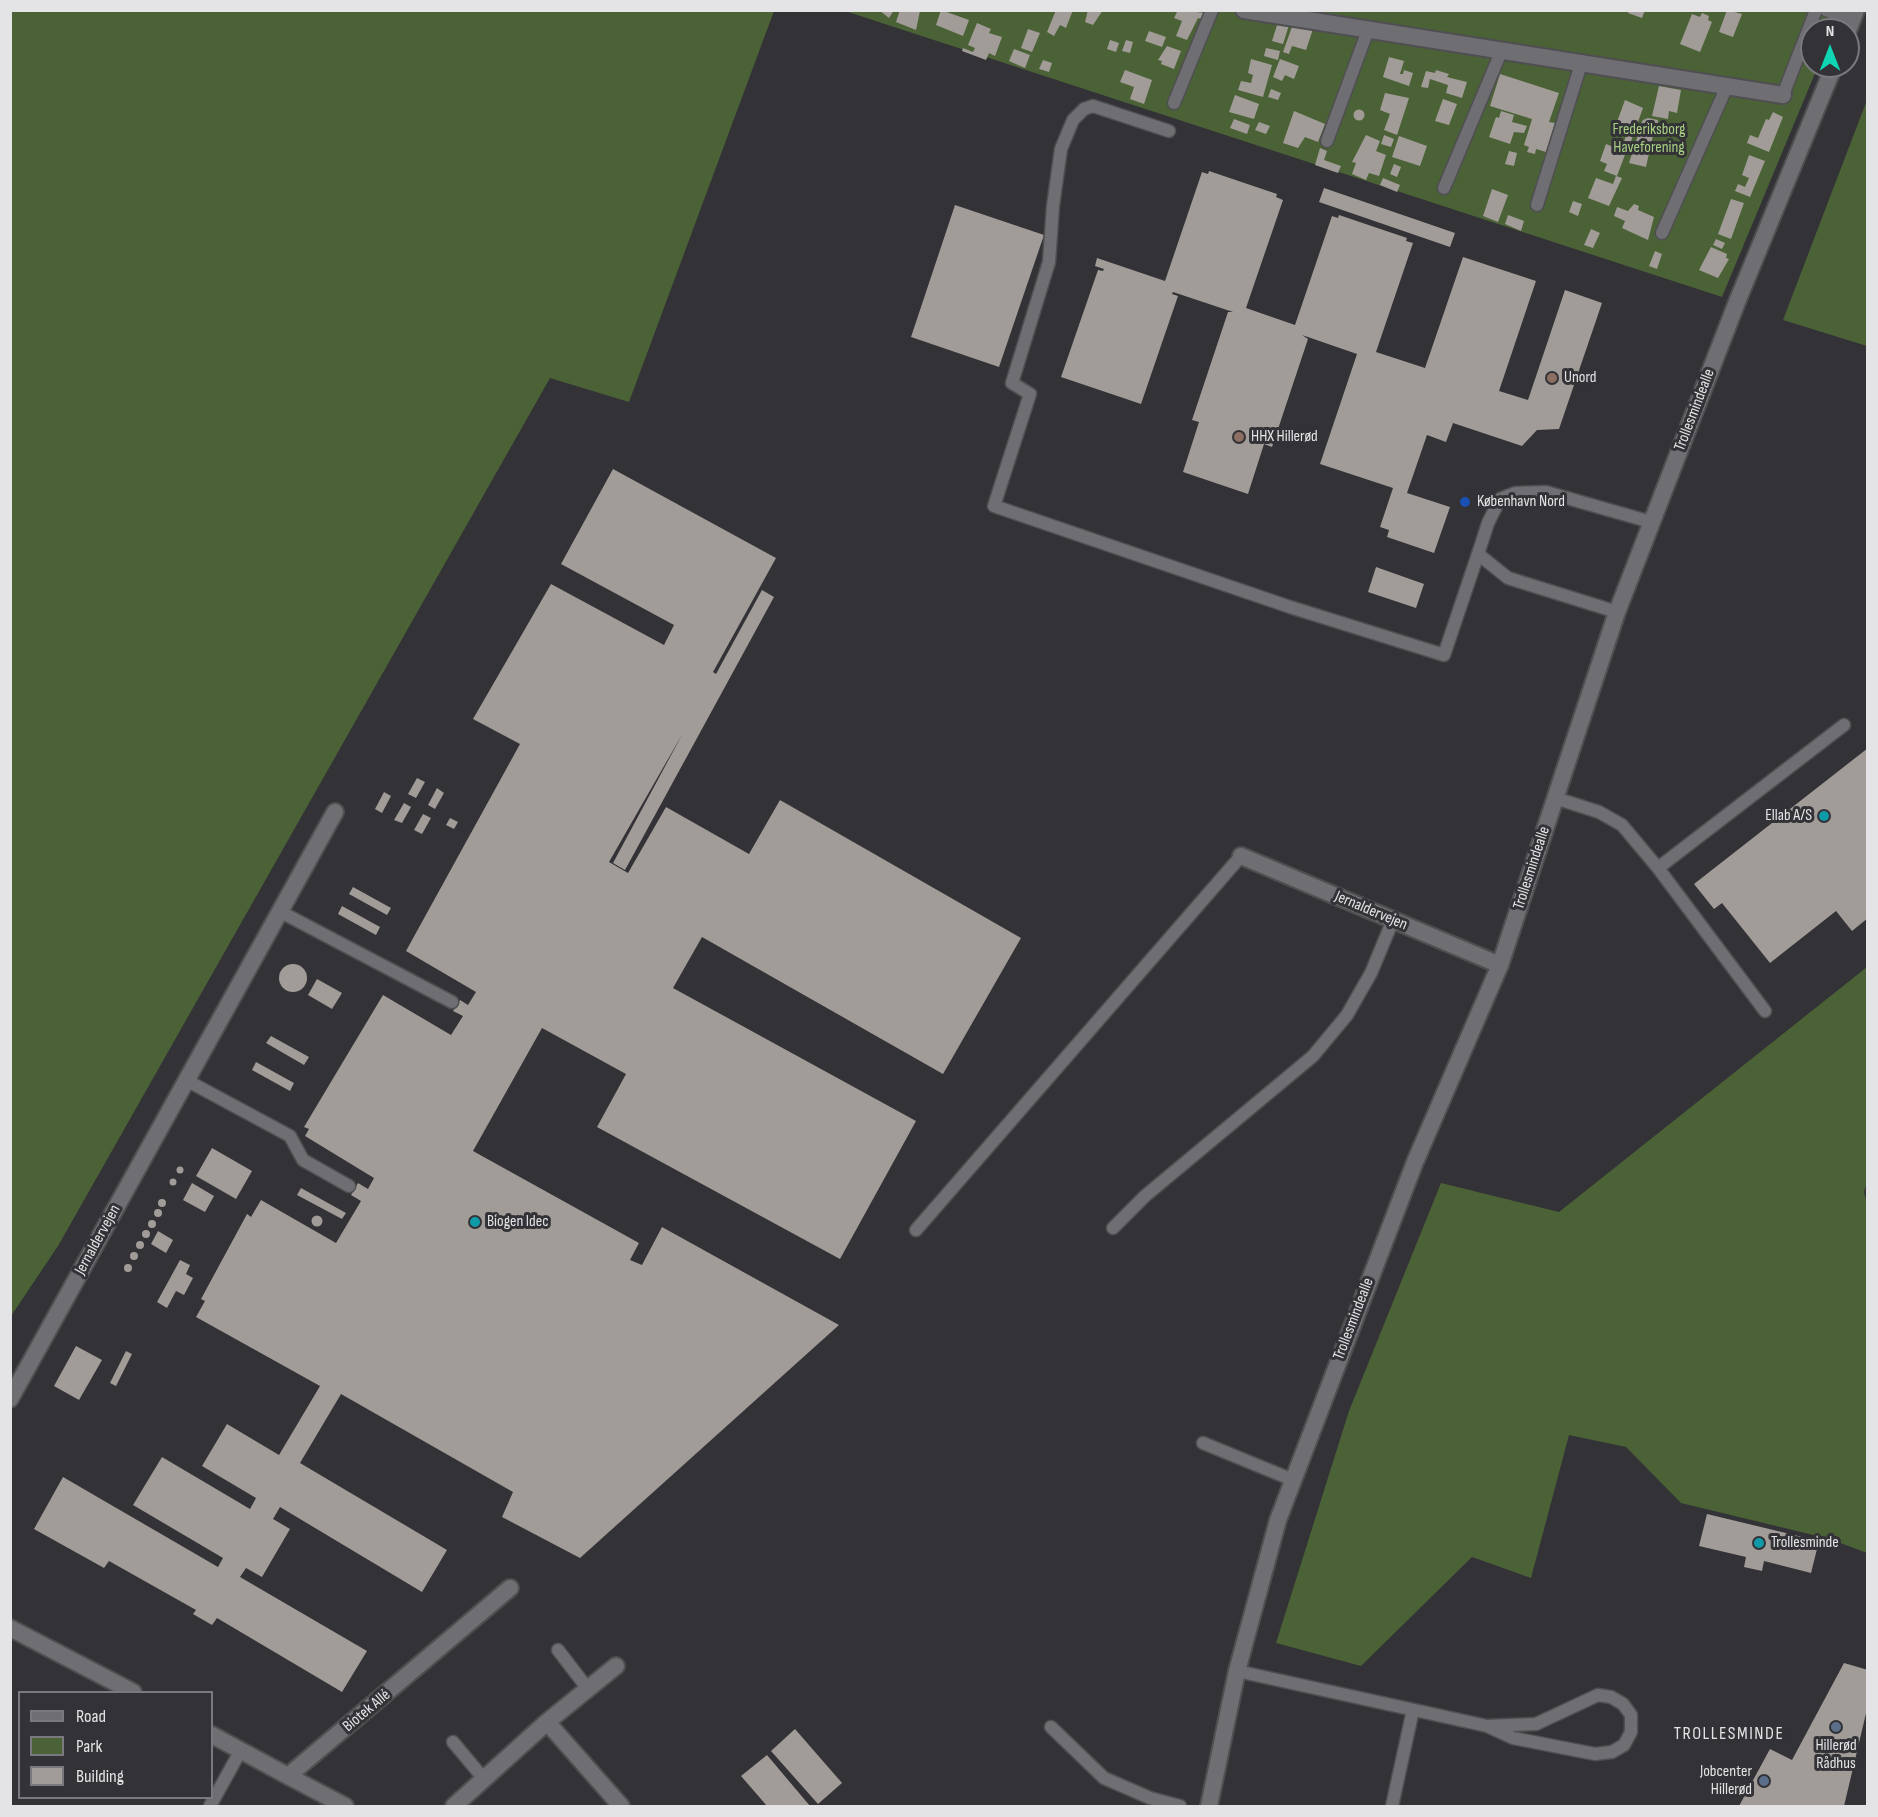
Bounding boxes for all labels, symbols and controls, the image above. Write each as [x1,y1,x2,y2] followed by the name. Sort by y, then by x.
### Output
[1800,18,1860,78] north arrow
[1826,22,1834,41] text: N
[1613,120,1685,158] park label: Frederiksborg Haveforening
[1671,366,1719,454] street label: Trollesmindealle
[1564,368,1596,388] place label: Unord
[1545,371,1559,385] marker: Unord
[1251,427,1318,447] place label: HHX Hillerød
[1232,430,1246,444] marker: HHX Hillerød
[1477,492,1565,512] place label: København Nord
[1458,495,1472,509] marker: København Nord
[1765,806,1812,826] place label: Ellab A/S
[1817,809,1831,823] marker: Ellab A/S
[1510,824,1554,912] street label: Trollesmindealle
[1332,887,1410,935] street label: Jernaldervejen
[71,1202,125,1278] street label: Jernaldervejen
[487,1212,549,1232] place label: Biogen Idec
[468,1215,482,1229] marker: Biogen Idec
[1330,1275,1378,1363] street label: Trollesmindealle
[1771,1533,1839,1553] place label: Trollesminde
[1752,1536,1766,1550] marker: Trollesminde
[339,1686,395,1736] street label: Biotek Allé
[18,1691,213,1799] legend
[76,1706,106,1727] text: Road
[1829,1720,1843,1734] marker: Hillerød Rådhus
[1674,1723,1784,1745] district label: TROLLESMINDE
[76,1736,102,1757] text: Park
[1815,1736,1857,1774] place label: Hillerød Rådhus
[1700,1762,1752,1800] place label: Jobcenter Hillerød
[76,1766,124,1787] text: Building
[1757,1774,1771,1788] marker: Jobcenter Hillerød

